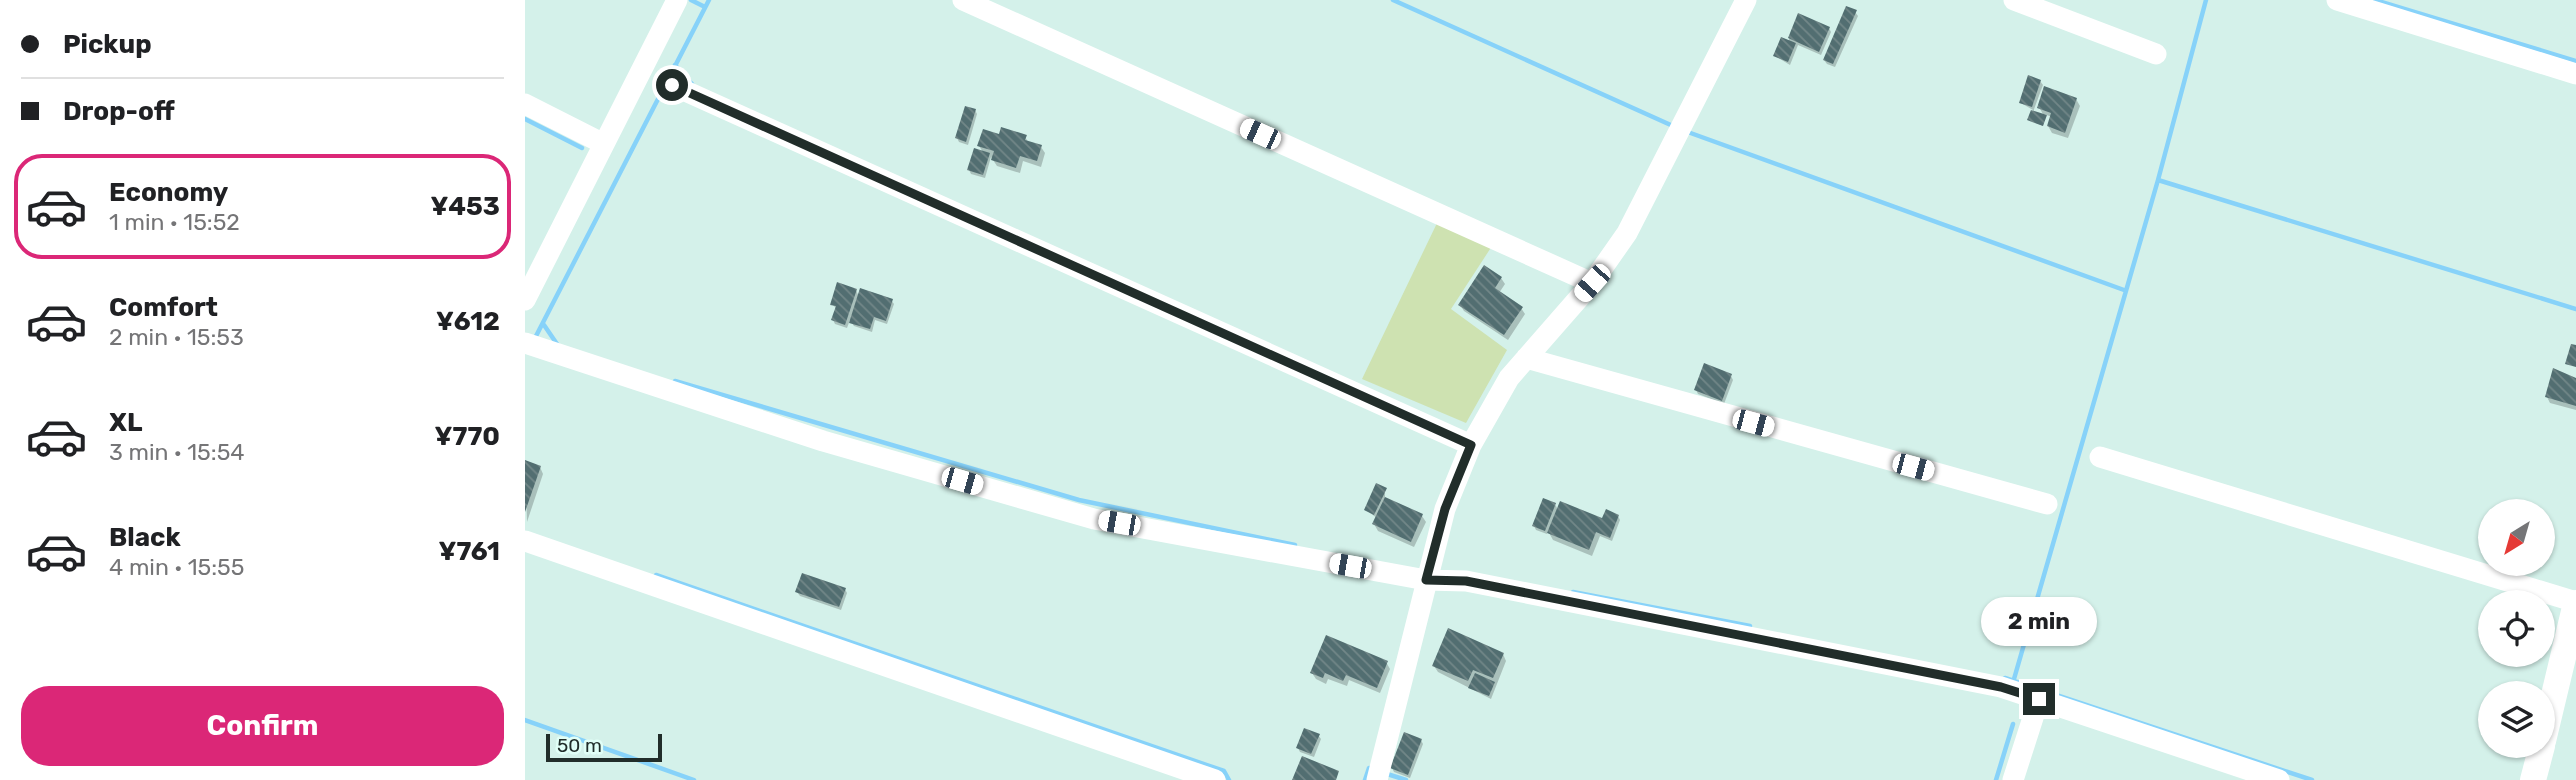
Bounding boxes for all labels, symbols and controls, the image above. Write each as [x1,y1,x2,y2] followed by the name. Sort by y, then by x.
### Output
[63,29,152,60] text: Pickup
[656,69,688,101] route start
[63,96,175,127] text: Drop-off
[1237,116,1284,152] car
[25,175,88,238] icon: car
[109,177,228,208] text: Economy
[430,191,500,222] text: ¥453
[109,208,240,236] text: 1 min · 15:52
[1571,260,1614,306] car
[25,290,88,353] icon: car
[109,292,218,323] text: Comfort
[436,306,500,337] text: ¥612
[109,323,244,351] text: 2 min · 15:53
[25,405,88,468] icon: car
[109,407,142,438] text: XL
[1730,407,1777,439] car
[435,421,500,452] text: ¥770
[109,438,245,466] text: 3 min · 15:54
[1890,451,1937,483] car
[939,465,986,497] car
[2478,499,2555,576] north arrow
[2478,499,2555,758] map controls
[1097,509,1142,537] car
[25,520,88,583] icon: car
[109,522,181,553] text: Black
[439,536,500,567] text: ¥761
[1328,552,1373,580] car
[109,553,244,581] text: 4 min · 15:55
[2478,590,2555,667] button: locate
[1981,598,2097,646] callout: 2 min
[2008,607,2070,635] text: 2 min
[2478,681,2555,758] button: layers
[2023,683,2055,715] route end
[21,686,504,766] button: Confirm
[546,731,661,763] scale bar
[557,734,602,757] text: 50 m

